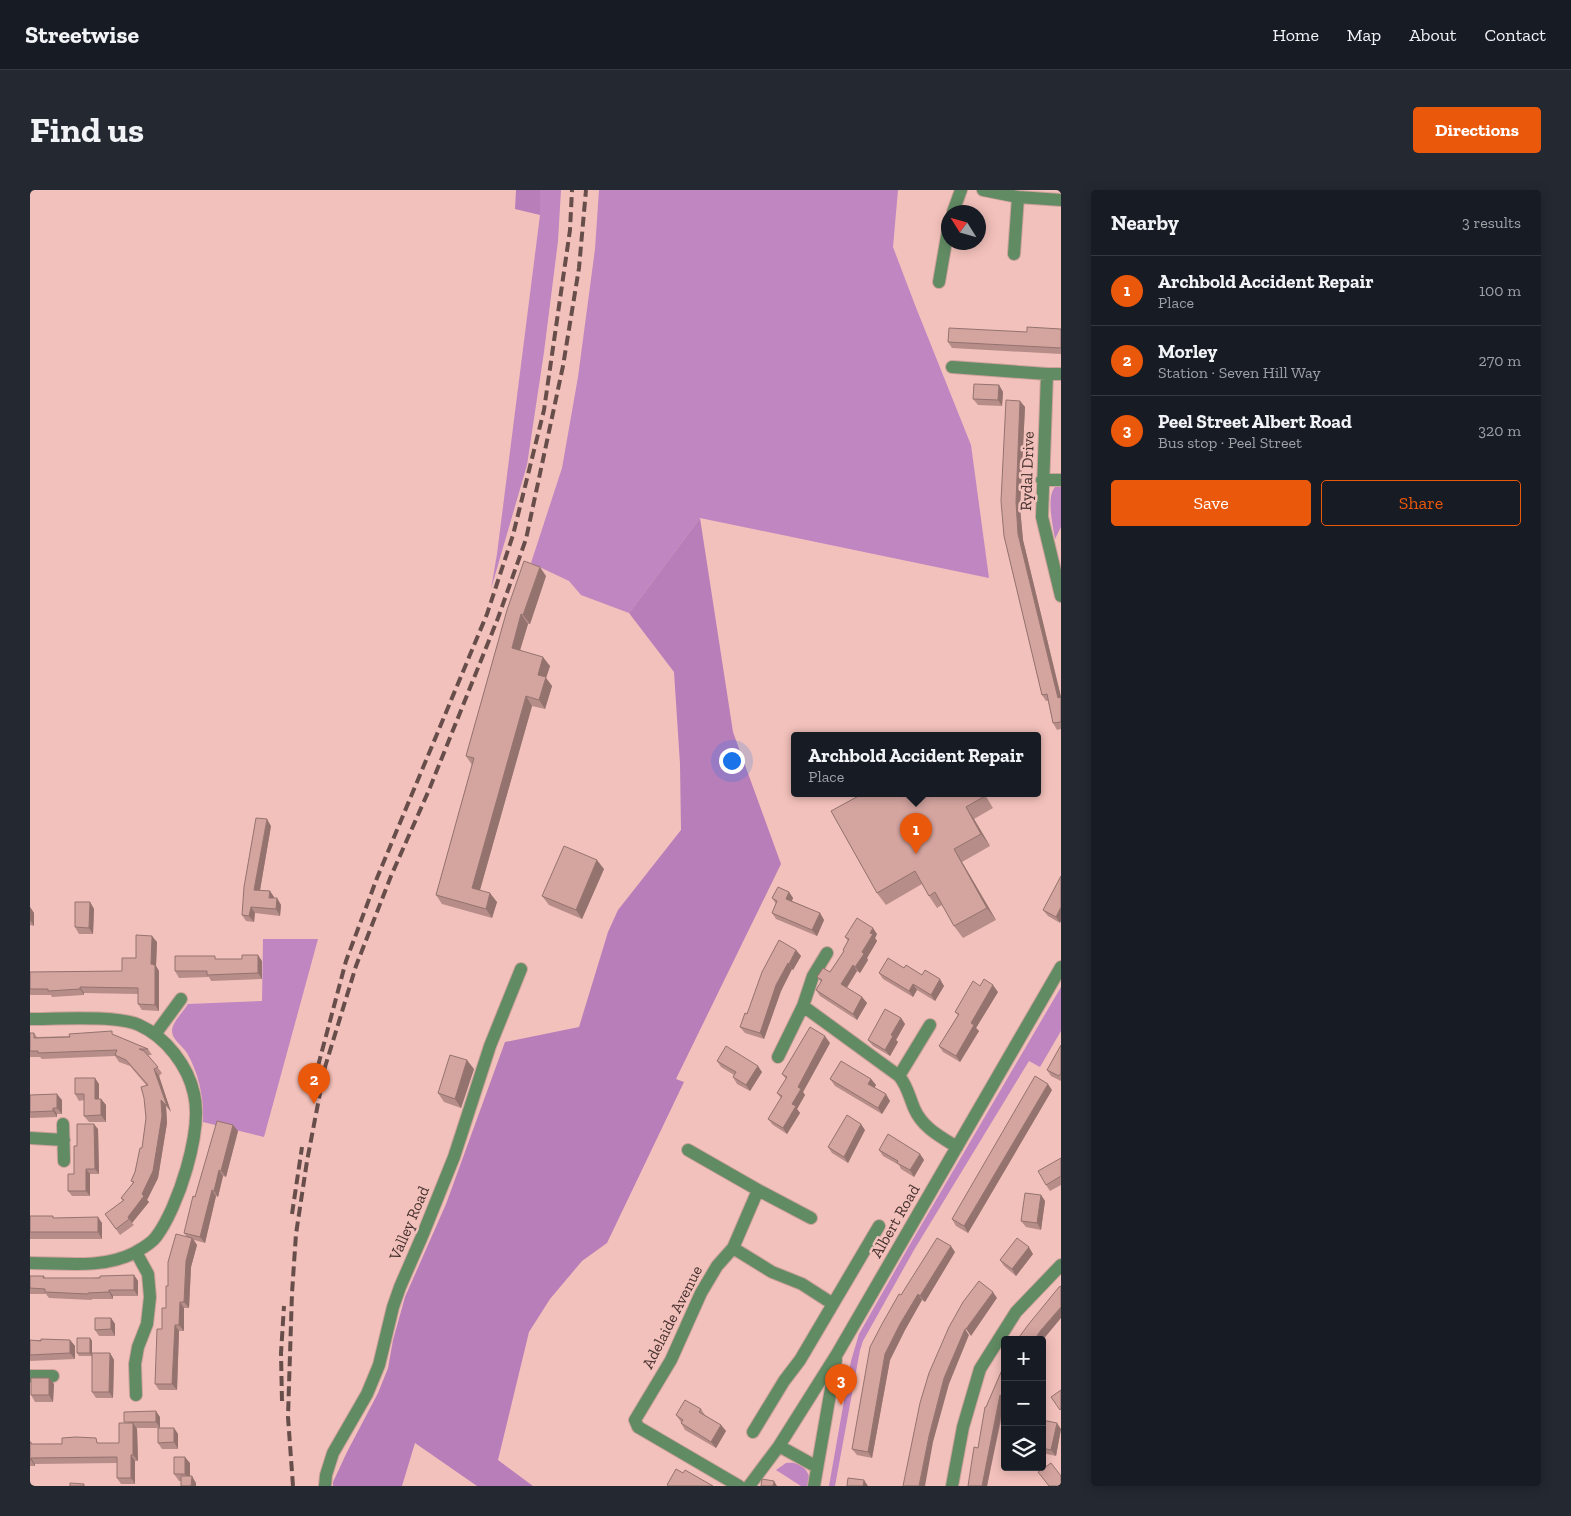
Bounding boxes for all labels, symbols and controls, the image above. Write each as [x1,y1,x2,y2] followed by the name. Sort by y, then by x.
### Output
[25,20,139,49] text: Streetwise
[1272,24,1319,46] text: Home
[1347,24,1381,46] text: Map
[1409,24,1456,46] text: About
[1484,24,1546,46] text: Contact
[1413,107,1541,153] button: Directions
[30,109,144,151] text: Find us
[941,205,986,250] north arrow
[1111,210,1179,235] text: Nearby
[1462,213,1521,232] text: 3 results
[1158,270,1374,293] text: Archbold Accident Repair
[1124,281,1130,300] text: 1
[1479,281,1521,300] text: 100 m
[1158,293,1194,312] text: Place
[1158,340,1217,363] text: Morley
[1123,351,1131,370] text: 2
[1479,351,1521,370] text: 270 m
[1158,363,1321,382] text: Station · Seven Hill Way
[1158,410,1352,433] text: Peel Street Albert Road
[1123,421,1131,440] text: 3
[1478,421,1521,440] text: 320 m
[1016,431,1038,511] street label: Rydal Drive
[1158,433,1302,452] text: Bus stop · Peel Street
[1111,480,1311,526] button: Save
[1321,480,1521,526] button: Share
[791,732,1041,797] popup
[808,744,1024,767] text: Archbold Accident Repair
[719,748,745,774] your location
[808,767,844,786] text: Place
[900,813,932,854] pin: 1
[298,1063,330,1104] pin: 2
[866,1181,924,1261] street label: Albert Road
[384,1183,433,1264] street label: Valley Road
[638,1262,706,1372] street label: Adelaide Avenue
[1001,1336,1046,1471] map controls
[1001,1336,1046,1381] button: +
[825,1364,857,1405] pin: 3
[1001,1381,1046,1426] button: −
[1001,1426,1046,1471] button: layers

